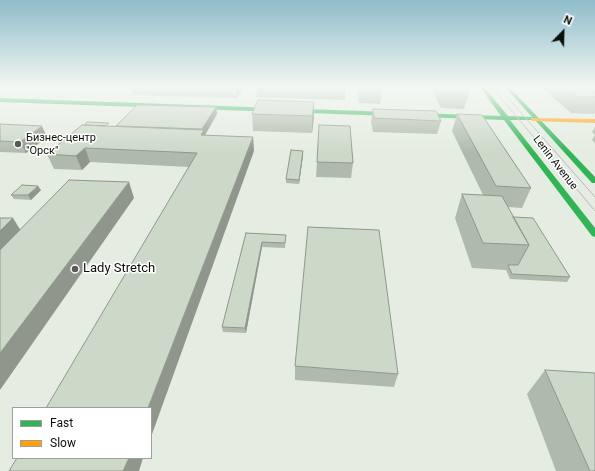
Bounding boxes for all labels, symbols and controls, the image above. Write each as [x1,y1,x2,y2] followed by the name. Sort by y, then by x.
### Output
[543,12,583,52] north arrow
[562,13,574,28] text: N
[26,131,96,157] place label: Бизнес-центр "Орск"
[530,133,580,193] street label: Lenin Avenue
[13,139,23,149] marker: Бизнес-центр "Орск"
[83,261,155,277] place label: Lady Stretch
[70,264,80,274] marker: Lady Stretch
[12,407,152,459] legend
[50,416,73,430] text: Fast
[50,436,76,450] text: Slow

